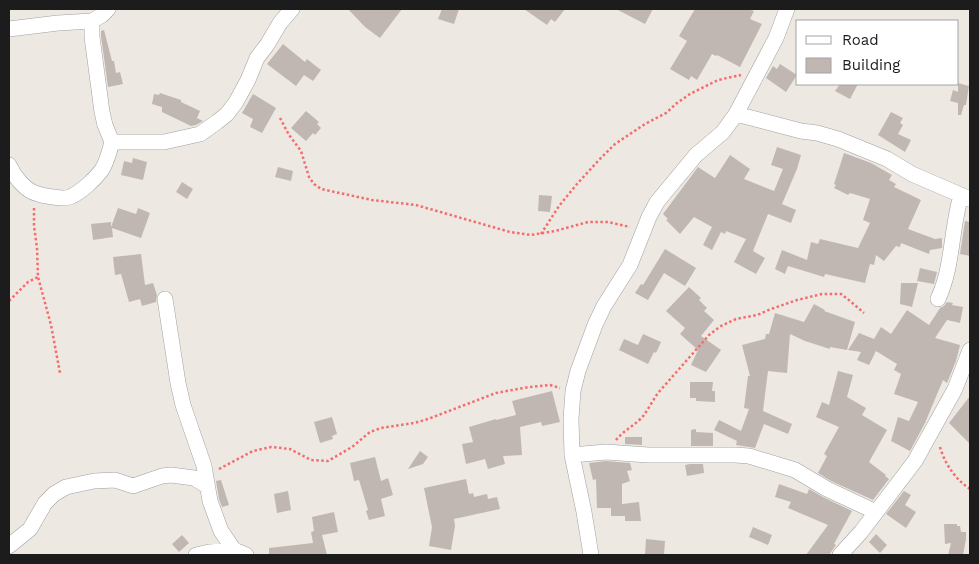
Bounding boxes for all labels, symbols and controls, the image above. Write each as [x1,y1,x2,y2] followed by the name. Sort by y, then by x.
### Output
[796,20,959,85] legend
[842,31,879,49] text: Road
[842,56,900,74] text: Building

